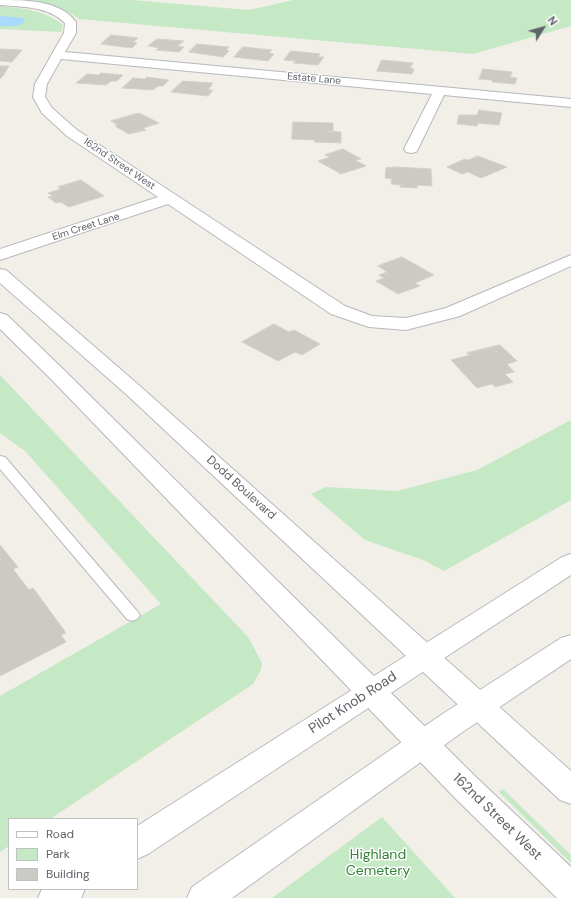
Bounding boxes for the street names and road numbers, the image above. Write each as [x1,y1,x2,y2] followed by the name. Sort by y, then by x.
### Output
[287,71,341,87] street label: Estate Lane
[81,136,157,192] street label: 162nd Street West
[51,210,121,244] street label: Elm Creet Lane
[203,453,279,523] street label: Dodd Boulevard
[306,668,400,738] street label: Pilot Knob Road
[449,770,545,864] street label: 162nd Street West

